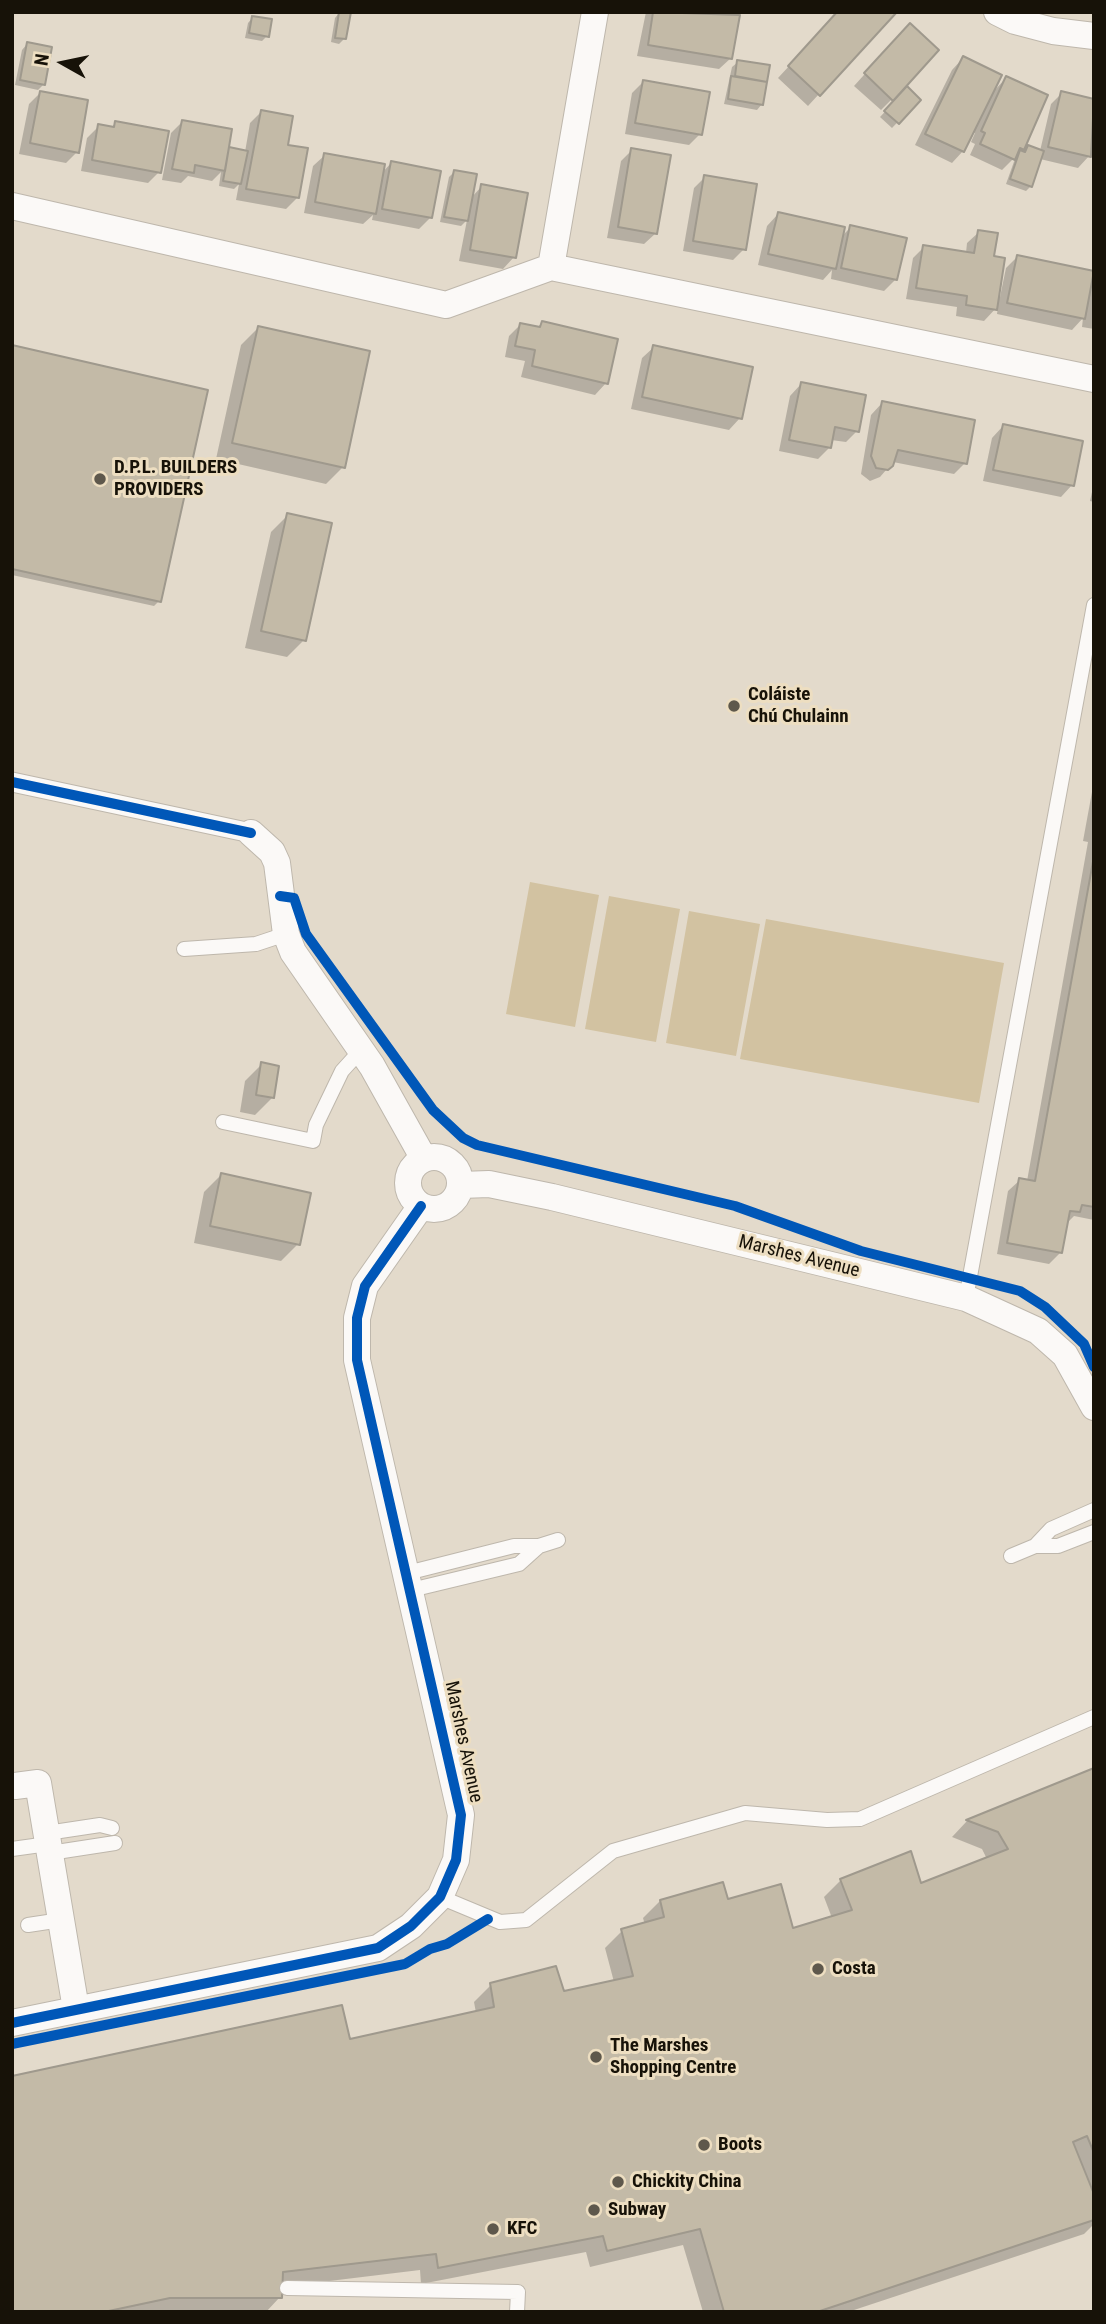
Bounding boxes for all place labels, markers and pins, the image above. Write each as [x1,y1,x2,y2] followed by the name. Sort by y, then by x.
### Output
[114,457,237,501] place label: D.P.L. BUILDERS PROVIDERS
[92,471,108,487] marker: D.P.L. BUILDERS PROVIDERS
[748,684,849,728] place label: Coláiste Chú Chulainn
[726,698,742,714] marker: Coláiste Chú Chulainn
[832,1958,876,1980] place label: Costa
[810,1961,826,1977] marker: Costa
[610,2035,736,2079] place label: The Marshes Shopping Centre
[588,2049,604,2065] marker: The Marshes Shopping Centre
[718,2134,762,2156] place label: Boots
[696,2137,712,2153] marker: Boots
[632,2171,742,2193] place label: Chickity China
[610,2174,626,2190] marker: Chickity China
[608,2199,666,2221] place label: Subway
[586,2202,602,2218] marker: Subway
[507,2218,537,2240] place label: KFC
[485,2221,501,2237] marker: KFC

